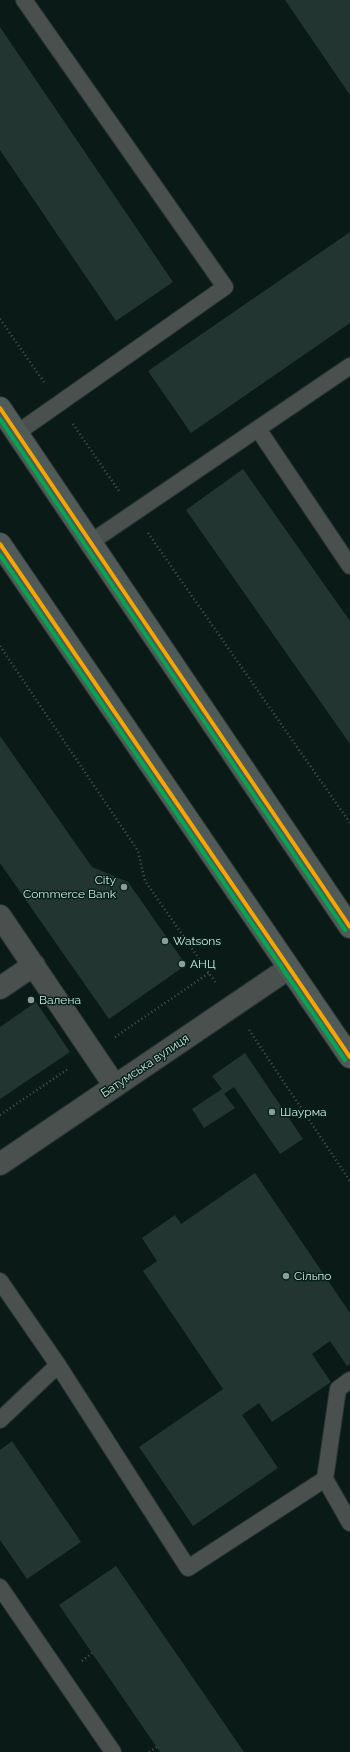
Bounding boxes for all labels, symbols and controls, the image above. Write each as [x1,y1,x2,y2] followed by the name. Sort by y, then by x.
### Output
[23,873,116,901] place label: City Commerce Bank
[119,882,129,892] marker: City Commerce Bank
[173,934,221,948] place label: Watsons
[160,936,170,946] marker: Watsons
[190,957,216,971] place label: АНЦ
[177,959,187,969] marker: АНЦ
[39,993,81,1007] place label: Валена
[26,995,36,1005] marker: Валена
[98,1031,192,1101] street label: Батумська вулиця
[280,1105,327,1119] place label: Шаурма
[267,1107,277,1117] marker: Шаурма
[294,1269,331,1283] place label: Сільпо
[281,1271,291,1281] marker: Сільпо

